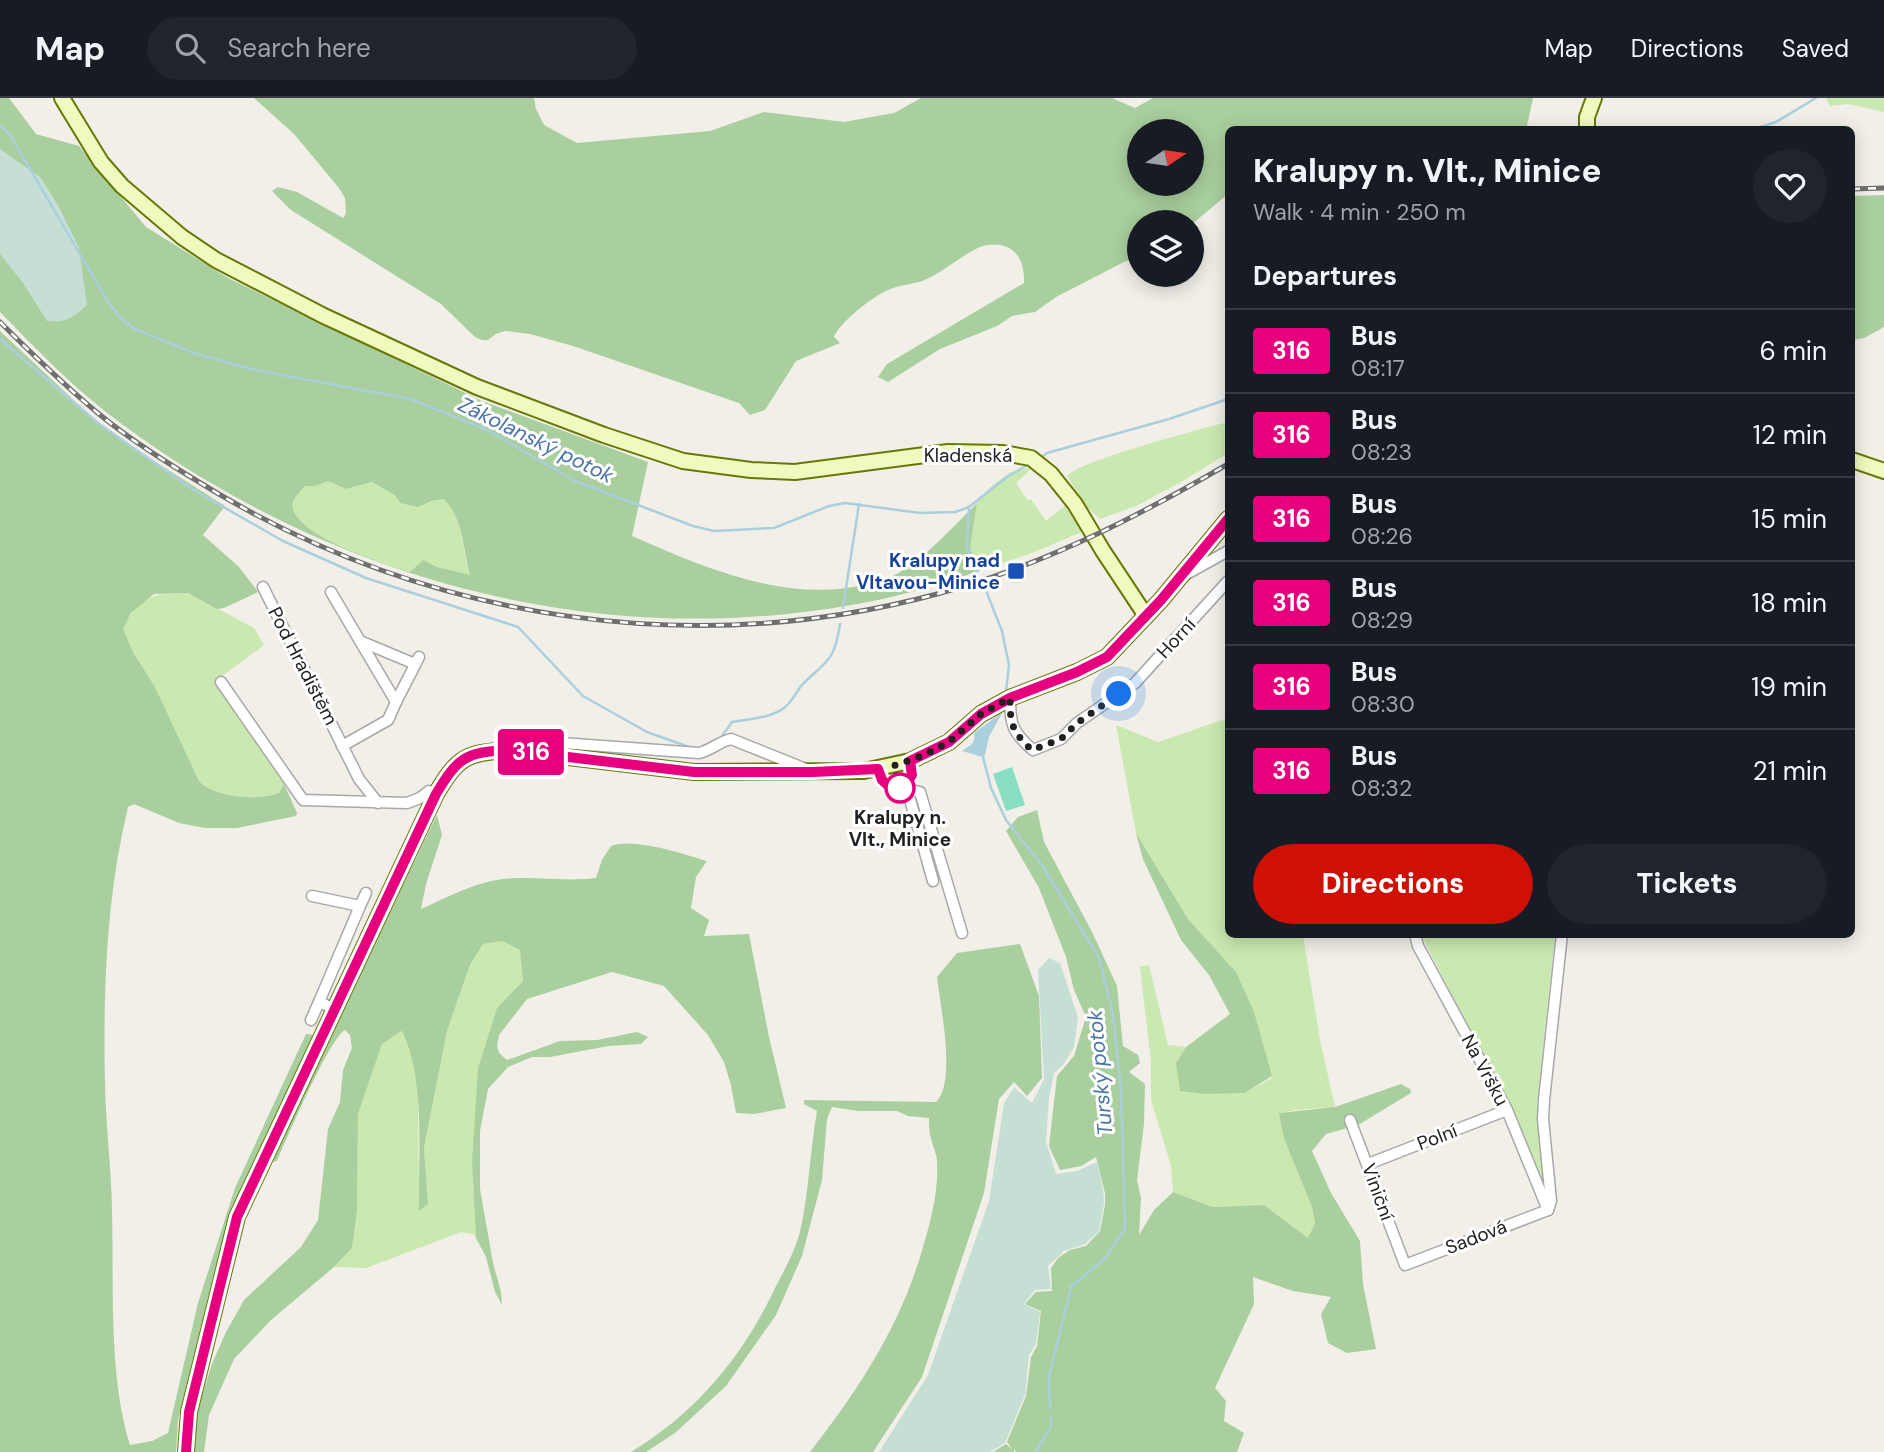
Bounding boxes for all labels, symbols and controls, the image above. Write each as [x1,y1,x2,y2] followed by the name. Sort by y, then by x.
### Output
[147,17,637,80] search box
[35,27,105,70] text: Map
[171,29,209,67] icon: search
[227,31,371,65] text: Search here
[1545,33,1593,64] text: Map
[1631,33,1744,64] text: Directions
[1782,33,1849,64] text: Saved
[1127,119,1204,196] north arrow
[1127,119,1204,287] map controls
[1253,149,1601,192] text: Kralupy n. Vlt., Minice
[1753,149,1827,223] button: heart
[1253,197,1466,227] text: Walk · 4 min · 250 m
[1127,210,1204,287] button: layers
[1253,259,1397,293] text: Departures
[1351,319,1397,353] text: Bus
[1759,334,1827,368] text: 6 min
[1272,335,1311,366] text: 316
[1351,353,1405,383] text: 08:17
[454,390,618,490] water label: Zákolanský potok
[1351,403,1397,437] text: Bus
[1753,418,1827,452] text: 12 min
[1272,419,1311,450] text: 316
[1351,437,1412,467] text: 08:23
[924,443,1012,468] street label: Kladenská
[1351,487,1397,521] text: Bus
[1752,502,1827,536] text: 15 min
[1272,503,1311,534] text: 316
[1351,521,1413,551] text: 08:26
[856,548,1000,595] place label: Kralupy nad Vltavou-Minice
[1006,561,1026,581] marker: Kralupy nad Vltavou-Minice
[1351,571,1397,605] text: Bus
[1752,586,1827,620] text: 18 min
[1272,587,1311,618] text: 316
[262,603,344,729] street label: Pod Hradištěm
[1351,605,1413,635] text: 08:29
[1151,612,1201,663] street label: Horní
[1351,655,1397,689] text: Bus
[1751,670,1827,704] text: 19 min
[1272,671,1311,702] text: 316
[1101,676,1136,711] your location
[1351,689,1415,719] text: 08:30
[491,729,571,775] line badge: 316
[512,736,550,767] text: 316
[1351,739,1397,773] text: Bus
[1753,754,1827,788] text: 21 min
[1272,755,1311,786] text: 316
[885,773,915,803] marker: Kralupy n. Vlt., Minice
[1351,773,1412,803] text: 08:32
[849,805,951,852] place label: Kralupy n. Vlt., Minice
[1253,844,1533,924] button: Directions
[1547,844,1827,924] button: Tickets
[1081,1009,1119,1137] water label: Turský potok
[1456,1030,1514,1110] street label: Na Vršku
[1413,1118,1461,1156] street label: Polní
[1356,1160,1400,1225] street label: Viniční
[1442,1214,1510,1260] street label: Sadová

